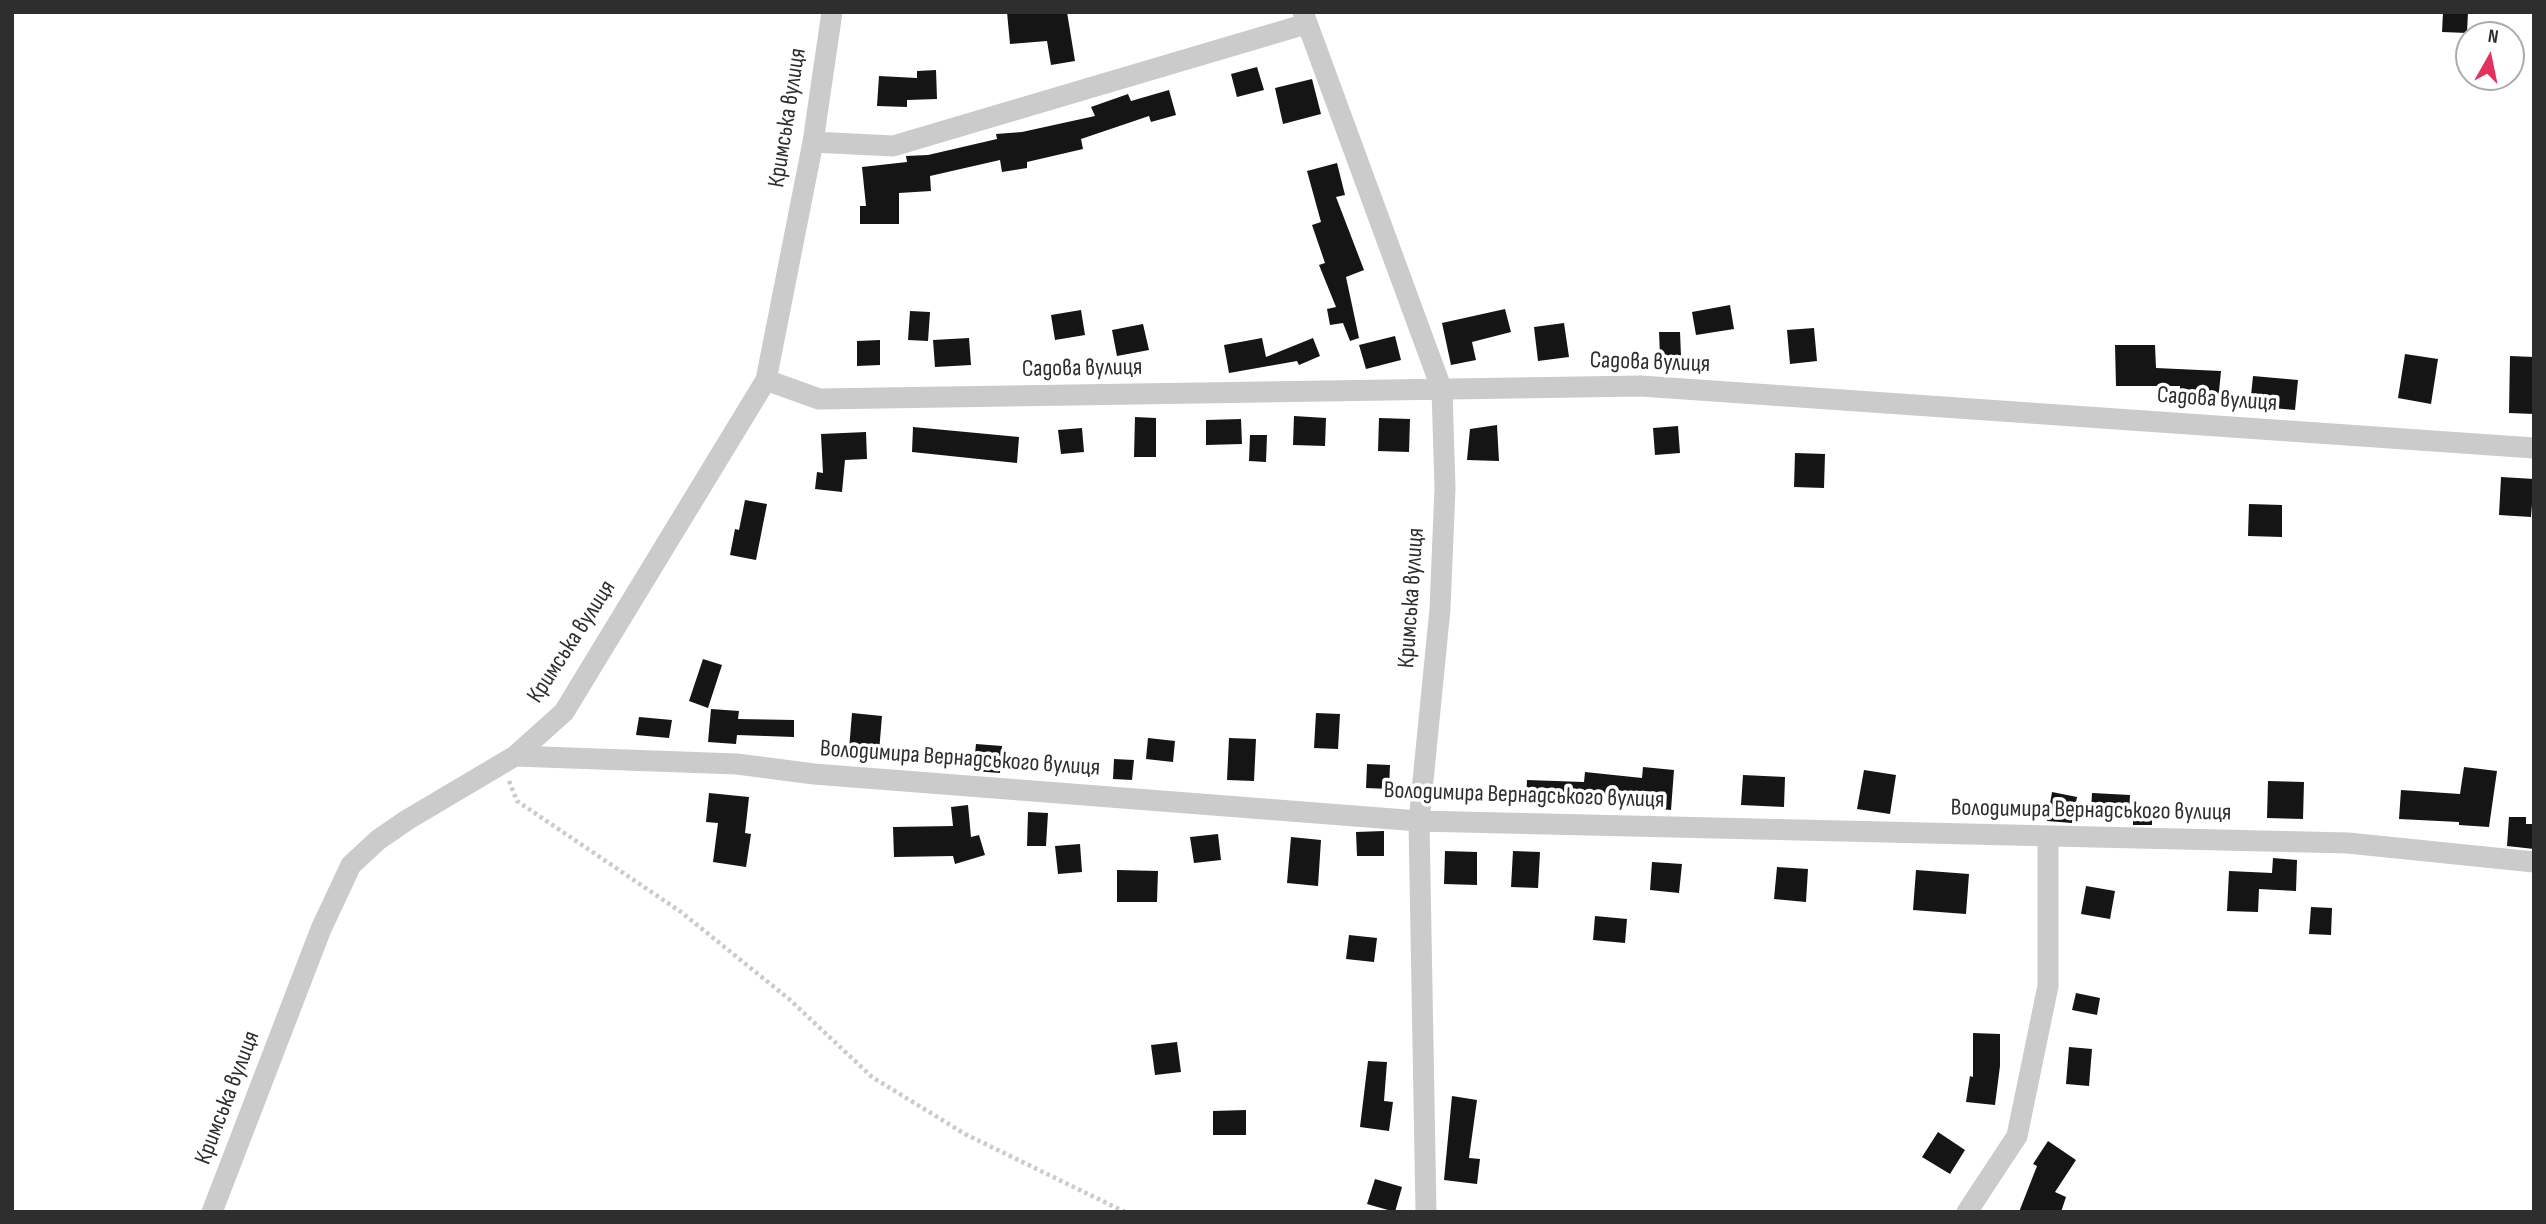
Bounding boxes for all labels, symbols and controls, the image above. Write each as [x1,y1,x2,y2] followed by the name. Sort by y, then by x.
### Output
[2455,21,2525,91] north arrow
[2486,25,2500,49] text: N
[763,46,813,190] street label: Кримська вулиця
[1589,347,1711,379] street label: Садова вулиця
[1022,354,1142,384] street label: Садова вулиця
[2156,381,2278,419] street label: Садова вулиця
[1393,527,1431,669] street label: Кримська вулиця
[522,575,622,709] street label: Кримська вулиця
[819,735,1101,783] street label: Володимира Вернадського вулиця
[1383,777,1665,815] street label: Володимира Вернадського вулиця
[1950,794,2232,828] street label: Володимира Вернадського вулиця
[189,1027,267,1169] street label: Кримська вулиця

